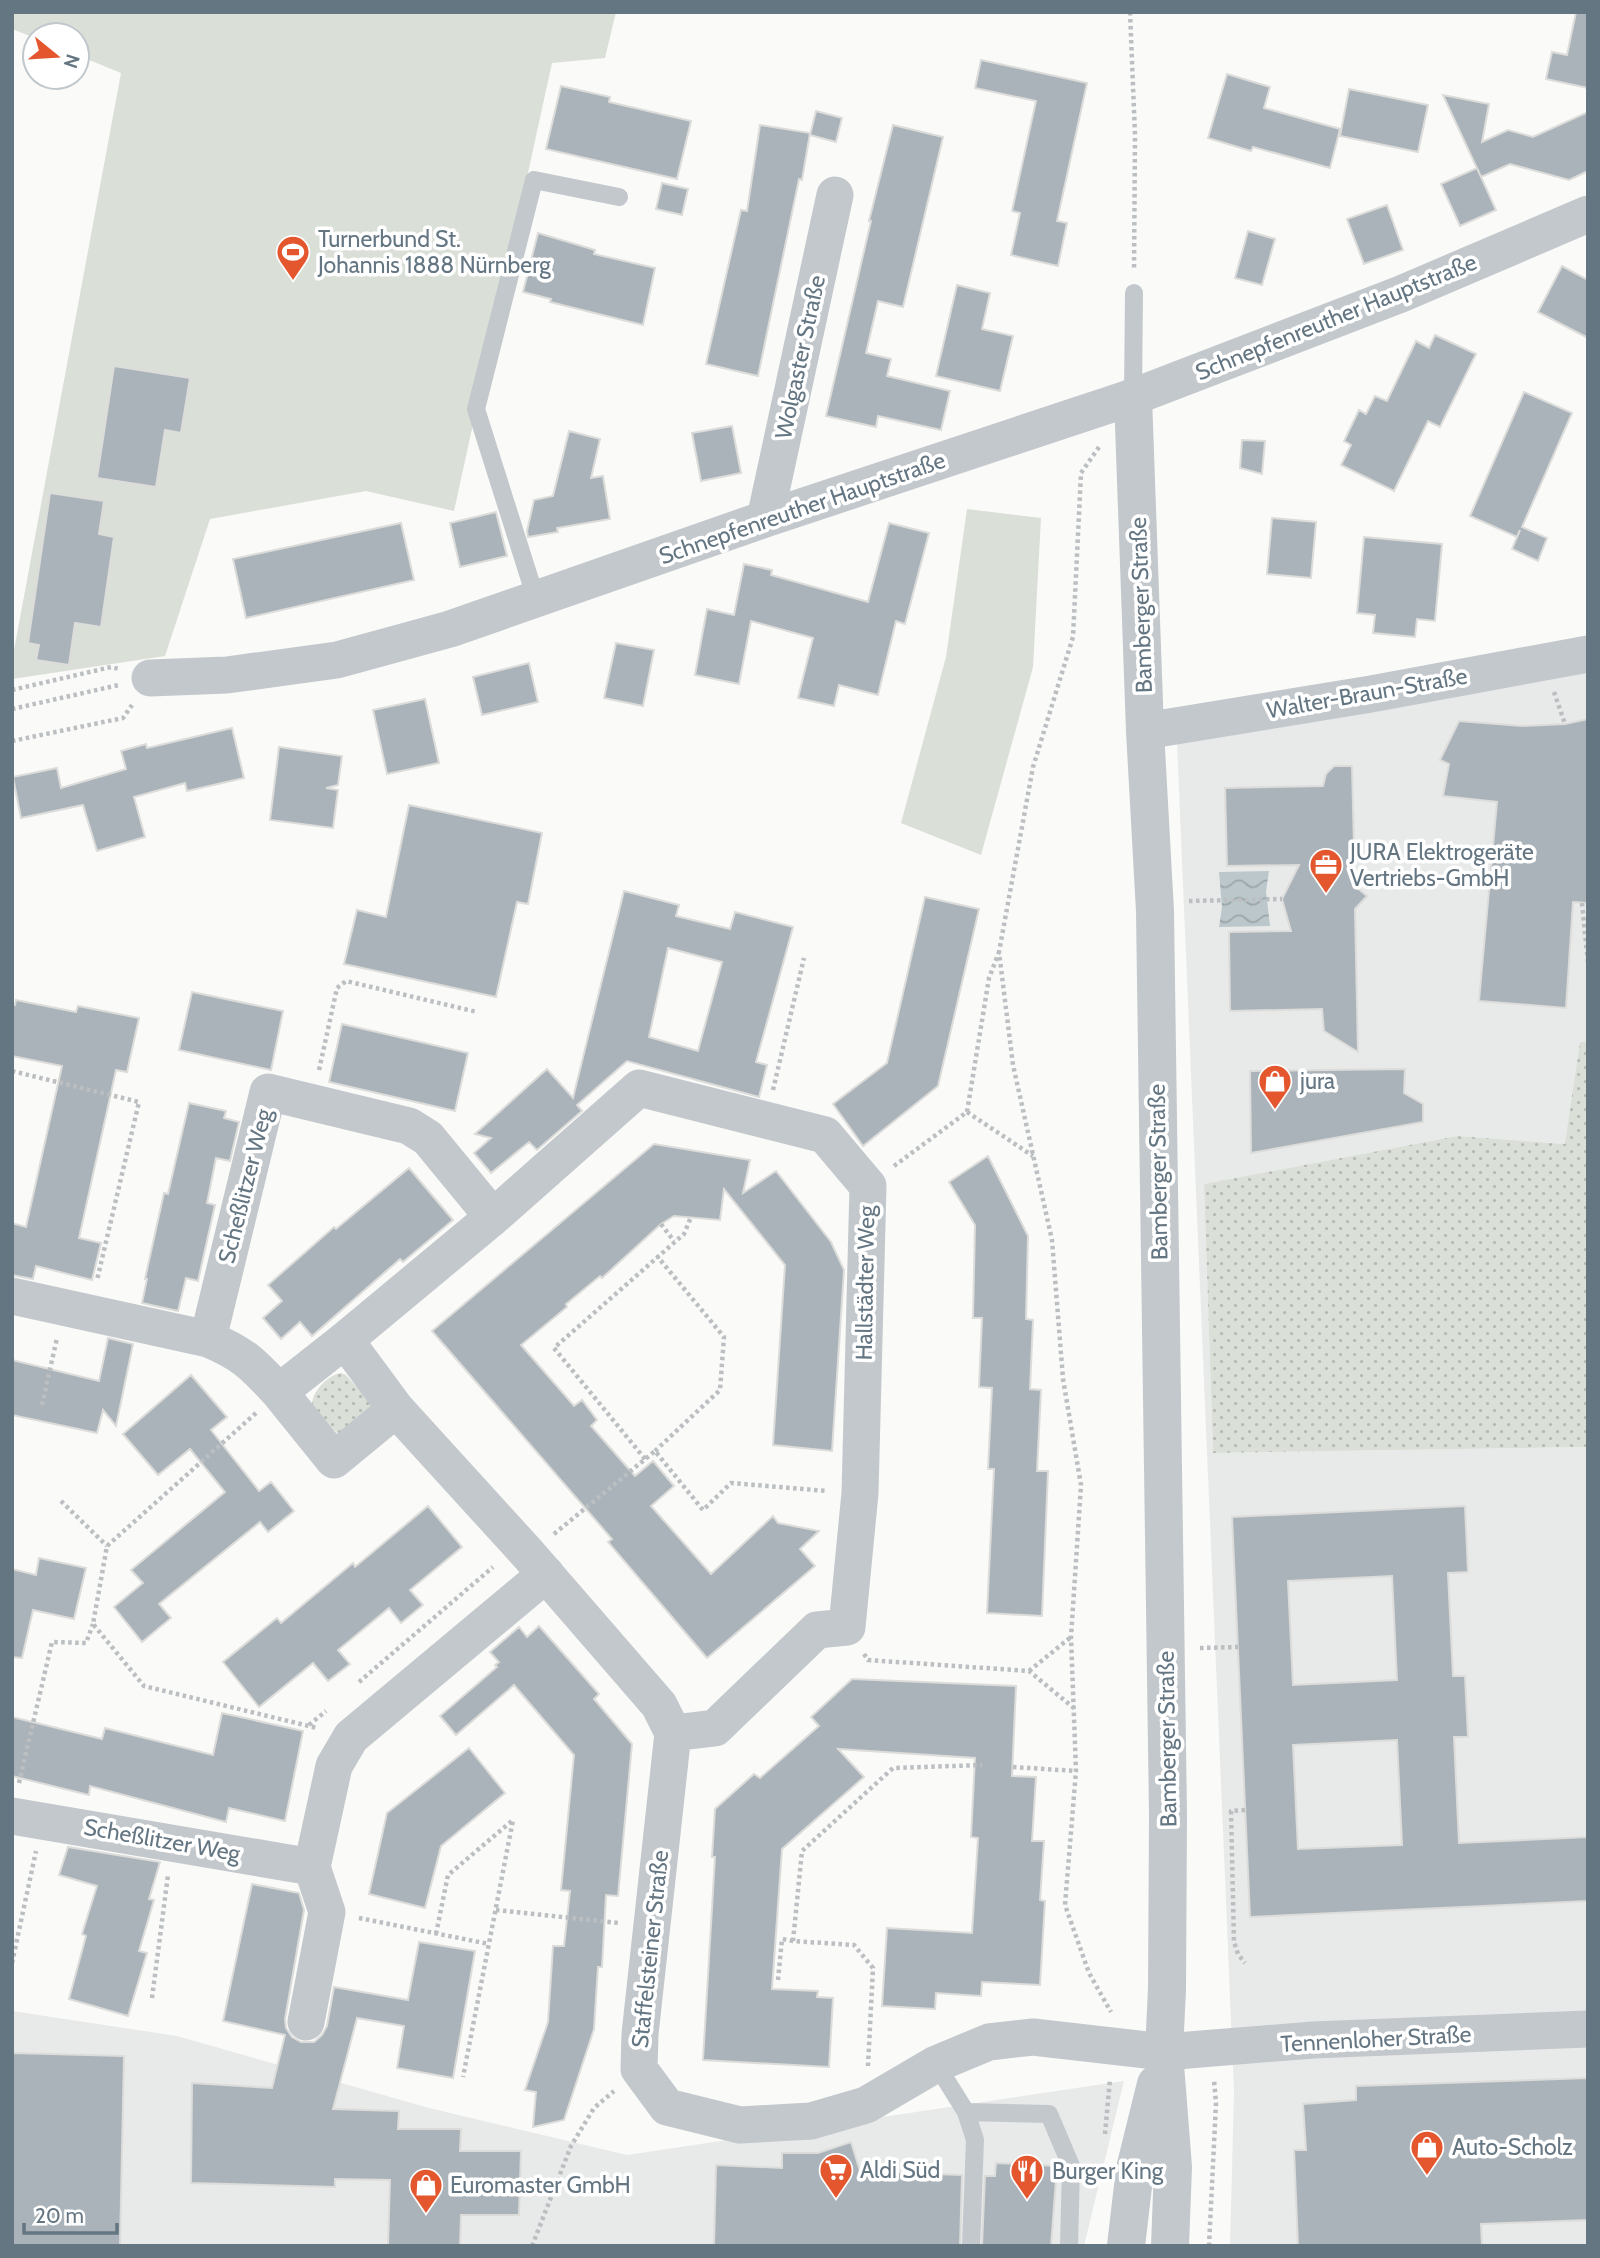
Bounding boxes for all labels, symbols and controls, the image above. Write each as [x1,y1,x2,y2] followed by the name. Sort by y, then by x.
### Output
[21,21,91,91] north arrow
[59,51,85,71] text: N
[317,225,551,279] place label: Turnerbund St. Johannis 1888 Nürnberg
[274,233,312,282] sports icon: Turnerbund St. Johannis 1888 Nürnberg
[1191,248,1481,386] street label: Schnepfenreuther Hauptstraße
[769,272,831,441] street label: Wolgaster Straße
[655,446,949,570] street label: Schnepfenreuther Hauptstraße
[1124,516,1158,694] street label: Bamberger Straße
[1265,662,1470,724] street label: Walter-Braun-Straße
[1349,838,1534,892] place label: JURA Elektrogeräte Vertriebs-GmbH
[1307,846,1345,895] office icon: JURA Elektrogeräte Vertriebs-GmbH
[1256,1062,1294,1111] shop icon: jura
[1299,1067,1335,1095] place label: jura
[1142,1083,1174,1260] street label: Bamberger Straße
[212,1105,278,1266] street label: Scheßlitzer Weg
[850,1205,880,1361] street label: Hallstädter Weg
[1151,1650,1183,1827] street label: Bamberger Straße
[82,1812,243,1868] street label: Scheßlitzer Weg
[626,1848,674,2049] street label: Staffelsteiner Straße
[1280,2020,1472,2058] street label: Tennenloher Straße
[1408,2128,1446,2177] shop icon: Auto-Scholz
[1452,2133,1573,2161] place label: Auto-Scholz
[817,2151,855,2200] supermarket icon: Aldi Süd
[1008,2152,1046,2201] restaurant icon: Burger King
[860,2156,940,2184] place label: Aldi Süd
[1052,2157,1164,2185] place label: Burger King
[407,2166,445,2215] shop icon: Euromaster GmbH
[450,2171,631,2199] place label: Euromaster GmbH
[24,2192,117,2236] scale bar
[35,2203,84,2228] text: 20 m

